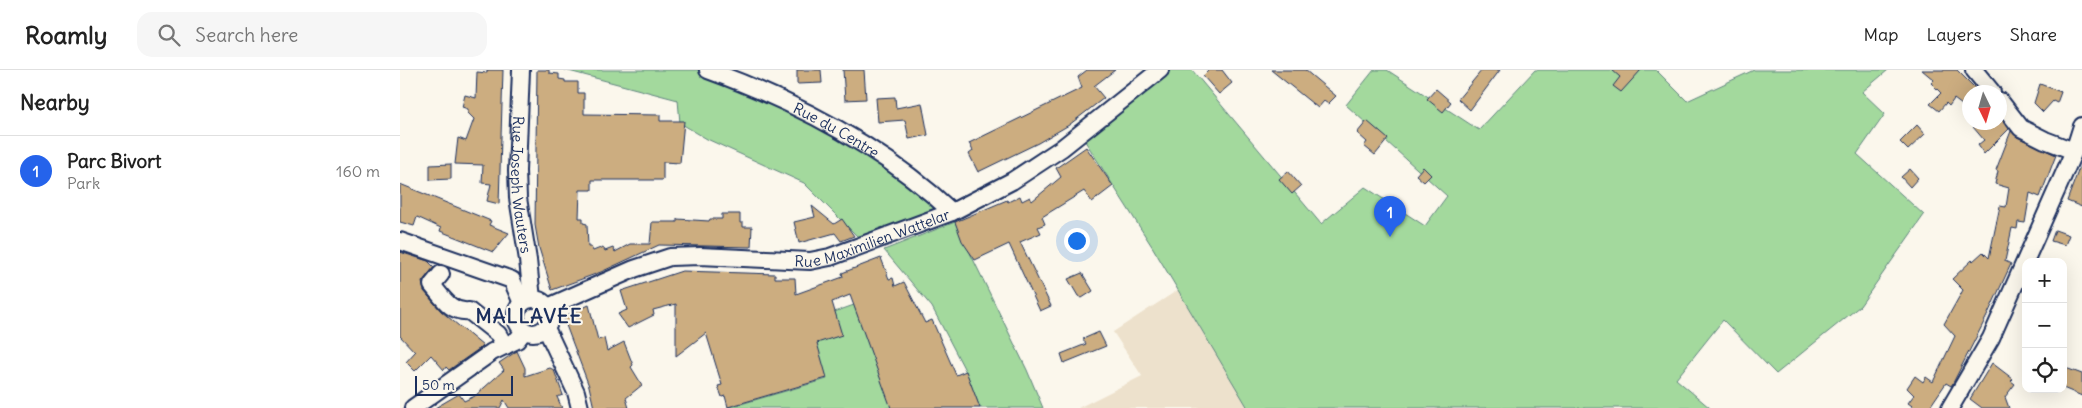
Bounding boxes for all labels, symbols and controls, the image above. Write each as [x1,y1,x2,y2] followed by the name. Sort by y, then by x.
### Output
[137,12,487,57] search box
[25,20,107,50] text: Roamly
[155,21,183,49] icon: search
[195,23,298,47] text: Search here
[1863,23,1898,46] text: Map
[1926,23,1982,46] text: Layers
[2010,23,2057,46] text: Share
[1962,85,2007,130] north arrow
[20,89,90,116] text: Nearby
[790,98,883,162] street label: Rue du Centre
[507,116,536,255] street label: Rue Joseph Wauters
[67,149,161,173] text: Parc Bivort
[33,161,39,181] text: 1
[336,161,380,181] text: 160 m
[67,173,100,193] text: Park
[1374,196,1406,237] pin: 1
[794,204,952,271] street label: Rue Maximilien Wattelar
[1064,228,1090,254] your location
[2022,258,2067,393] map controls
[2022,258,2067,303] button: +
[476,303,582,328] district label: MALLAVÉE
[2022,303,2067,348] button: −
[2022,348,2067,393] button: locate
[415,373,512,396] scale bar
[422,376,455,394] text: 50 m

